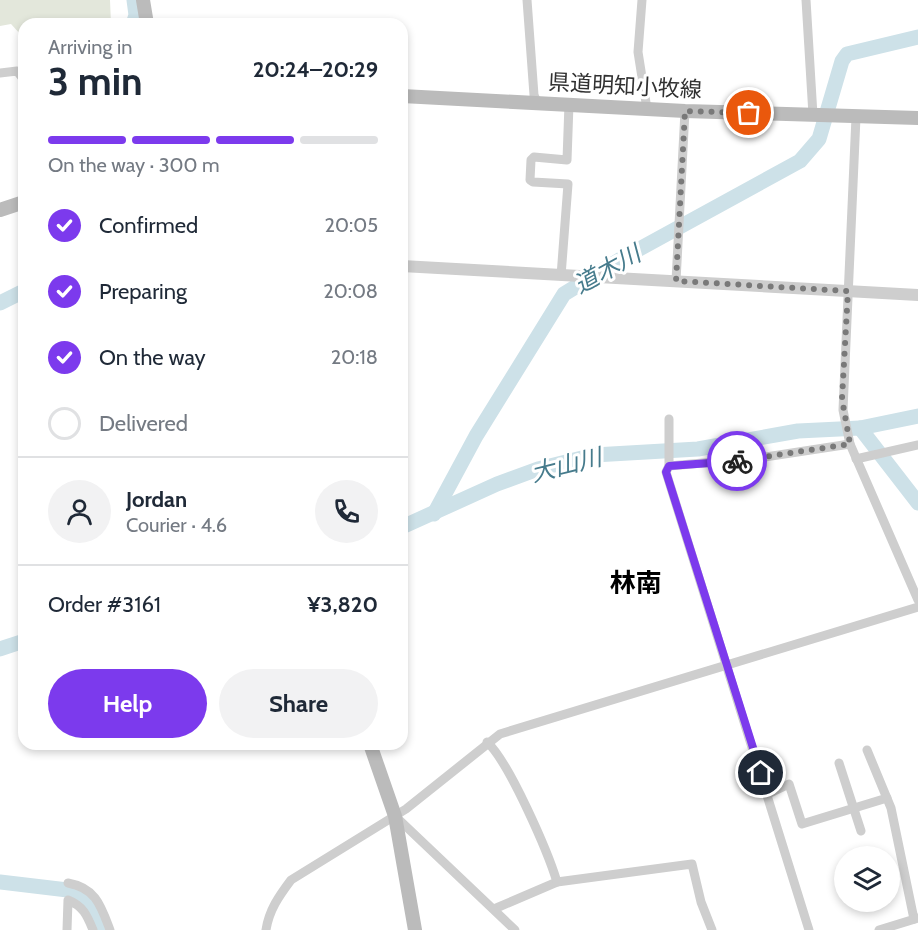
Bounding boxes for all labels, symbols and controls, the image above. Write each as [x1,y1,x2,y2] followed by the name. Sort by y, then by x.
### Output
[48,35,132,59] text: Arriving in
[253,56,378,83] text: 20:24–20:29
[48,57,143,105] text: 3 min
[547,68,703,104] street label: 県道明知小牧線
[723,87,774,138] pin
[732,96,765,129] icon: bag
[48,153,220,177] text: On the way · 300 m
[48,209,81,242] icon: check
[99,212,198,239] text: Confirmed
[325,213,378,237] text: 20:05
[568,237,648,299] water label: 道木川
[48,275,81,308] icon: check
[99,278,187,305] text: Preparing
[323,279,378,303] text: 20:08
[48,341,81,374] icon: check
[99,344,206,371] text: On the way
[331,345,378,369] text: 20:18
[99,410,188,437] text: Delivered
[707,431,767,491] courier
[528,441,607,488] water label: 大山川
[721,445,754,478] icon: bike
[48,480,111,543] button: person
[315,480,378,543] button: phone
[126,486,187,513] text: Jordan
[126,513,227,537] text: Courier · 4.6
[610,567,662,599] district label: 林南
[48,591,161,618] text: Order #3161
[307,591,378,618] text: ¥3,820
[48,669,207,738] button: Help
[219,669,378,738] button: Share
[735,747,786,798] pin
[744,756,777,789] icon: home
[834,846,900,912] map controls
[834,846,900,912] button: layers

